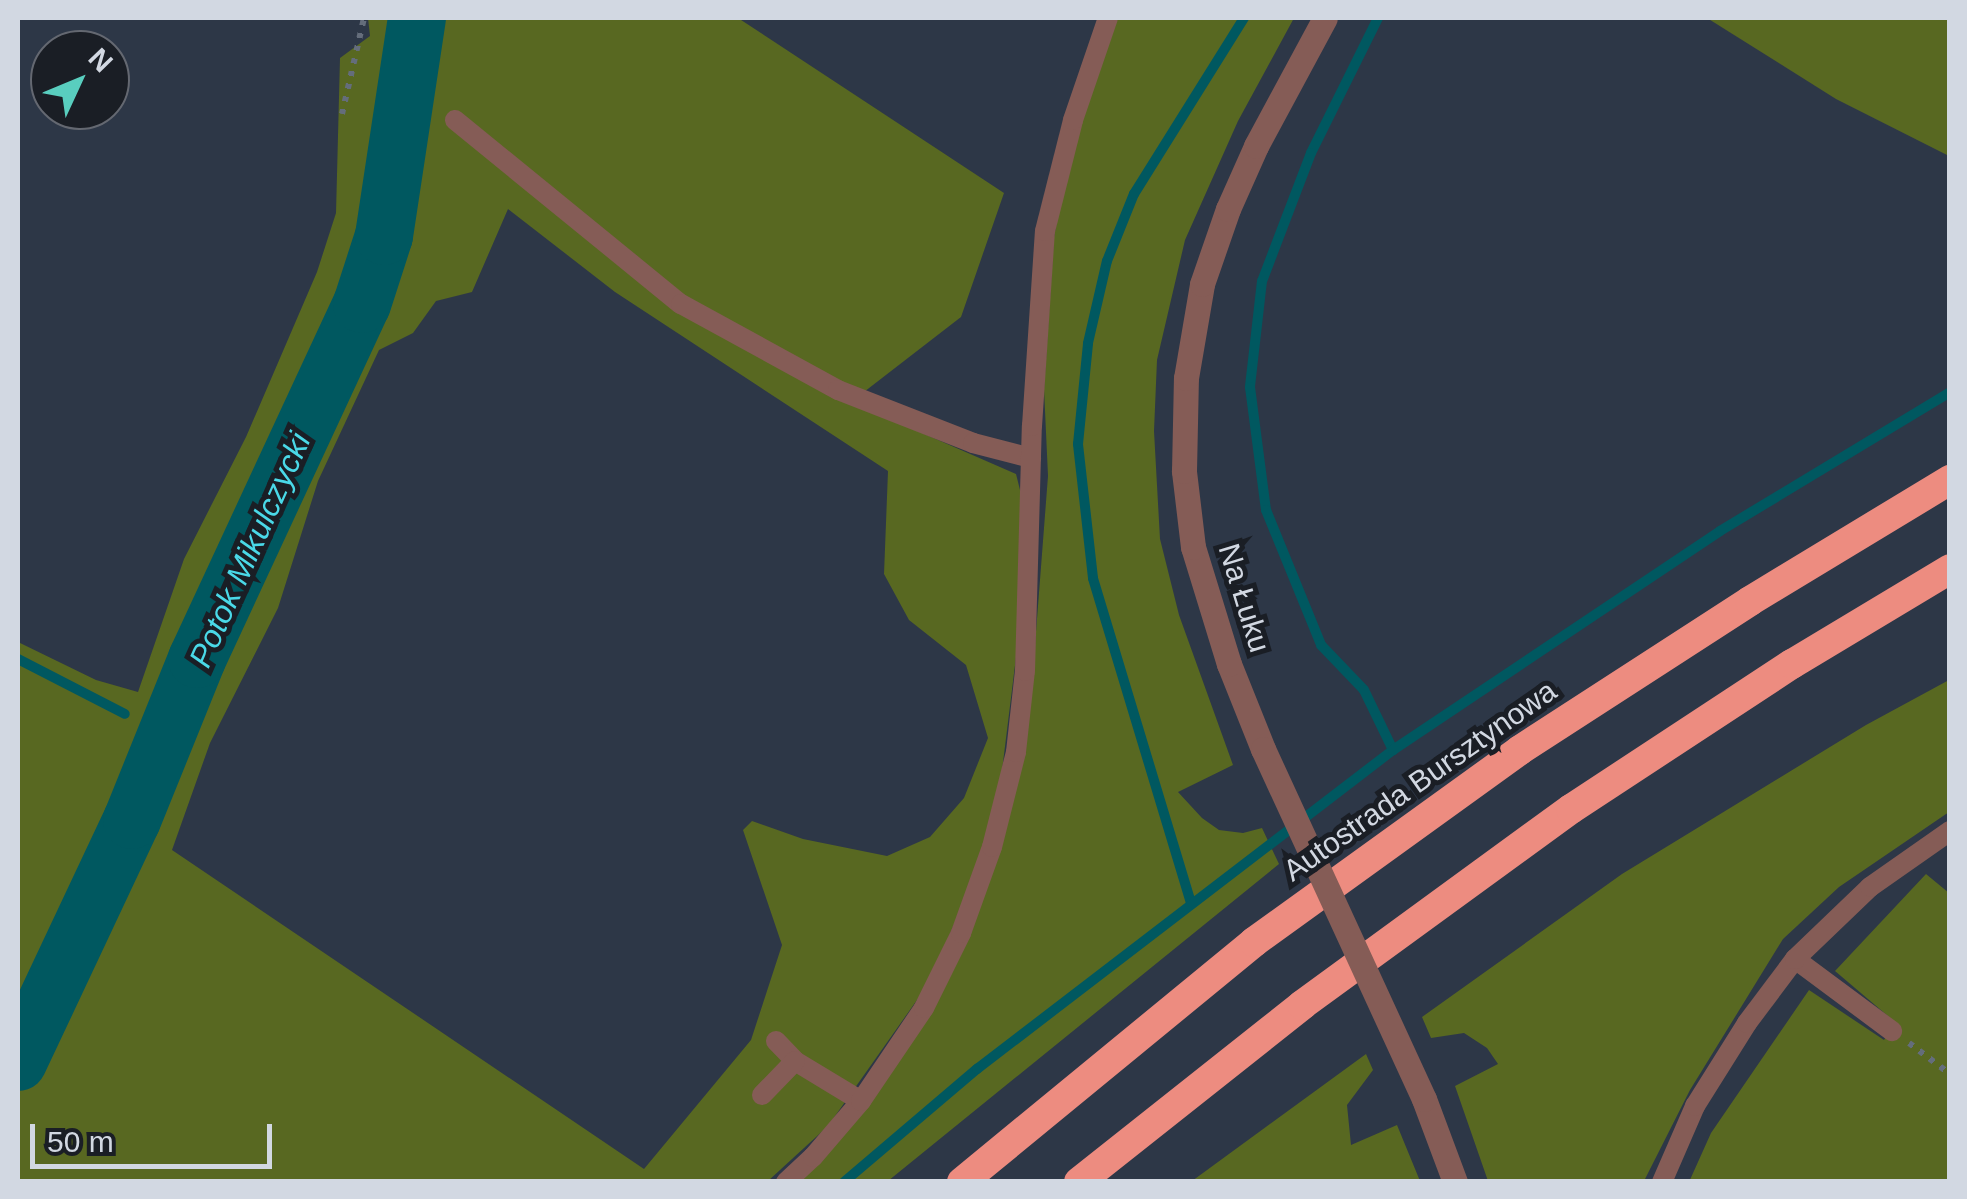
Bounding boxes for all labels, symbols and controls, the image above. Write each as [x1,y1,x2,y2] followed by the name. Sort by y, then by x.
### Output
[30,30,130,130] north arrow
[82,42,119,78] text: N
[181,427,319,673] water label: Potok Mikulczycki
[1210,539,1278,657] street label: Na Łuku
[1276,673,1564,889] street label: Autostrada Bursztynowa
[35,1104,278,1166] scale bar
[47,1125,114,1158] text: 50 m

